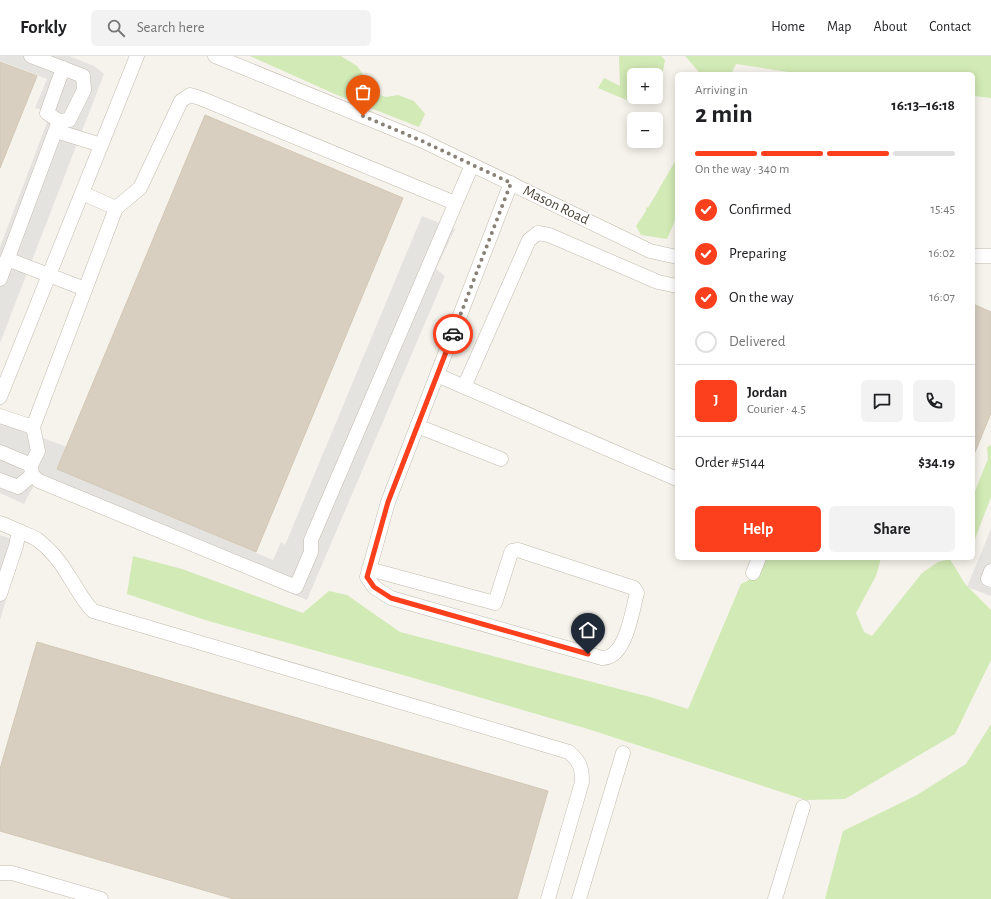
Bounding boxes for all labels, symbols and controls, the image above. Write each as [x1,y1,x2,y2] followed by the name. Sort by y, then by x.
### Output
[91,10,371,46] search box
[105,17,127,39] icon: search
[20,18,67,37] text: Forkly
[137,20,205,35] text: Search here
[771,20,805,34] text: Home
[827,20,851,34] text: Map
[873,20,907,34] text: About
[929,20,971,34] text: Contact
[627,68,663,148] map controls
[627,68,663,104] button: +
[346,75,380,116] pin
[352,81,374,103] icon: bag
[695,84,748,97] text: Arriving in
[891,98,955,113] text: 16:13–16:18
[695,101,753,127] text: 2 min
[627,112,663,148] button: −
[695,163,789,176] text: On the way · 340 m
[521,183,592,227] street label: Mason Road
[695,199,717,221] icon: check
[729,202,791,217] text: Confirmed
[930,203,955,216] text: 15:45
[695,243,717,265] icon: check
[729,246,786,261] text: Preparing
[929,247,955,260] text: 16:02
[695,287,717,309] icon: check
[729,290,794,305] text: On the way
[929,291,955,304] text: 16:07
[433,314,473,354] courier
[442,323,464,345] icon: car
[729,334,786,349] text: Delivered
[861,380,903,422] button: chat
[913,380,955,422] button: phone
[747,385,787,400] text: Jordan
[713,393,719,408] text: J
[747,403,806,416] text: Courier · 4.5
[695,455,765,470] text: Order #5144
[918,455,955,470] text: $34.19
[695,506,821,552] button: Help
[829,506,955,552] button: Share
[571,613,605,654] pin
[577,619,599,641] icon: home

